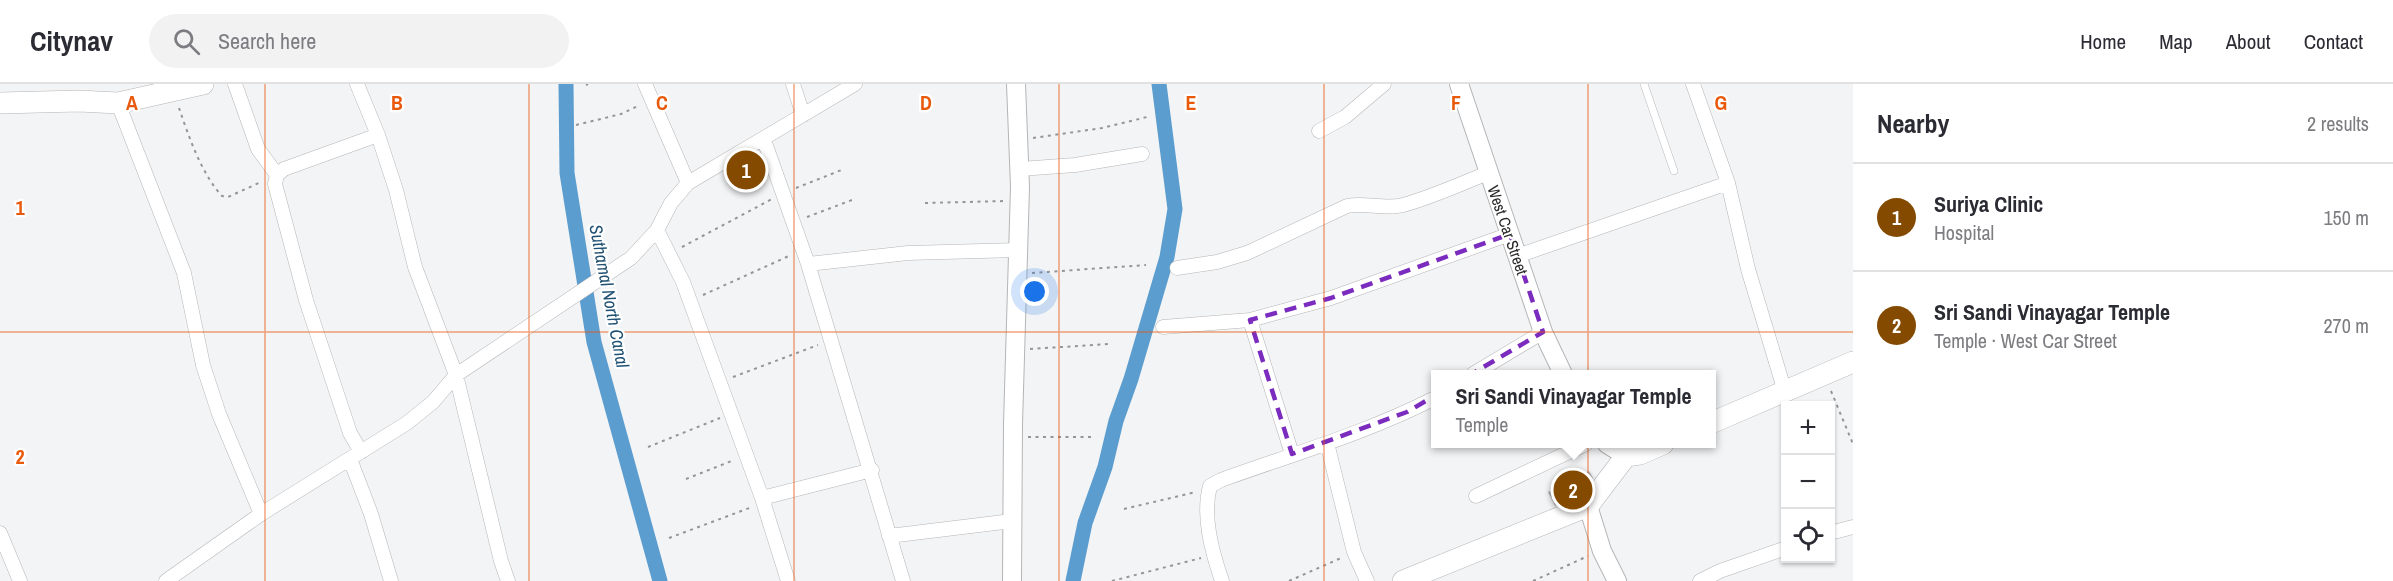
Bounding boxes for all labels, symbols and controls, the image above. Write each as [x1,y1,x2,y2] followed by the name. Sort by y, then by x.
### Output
[149,14,569,68] search box
[30,22,113,60] text: Citynav
[170,25,203,58] icon: search
[218,26,316,56] text: Search here
[2080,27,2126,56] text: Home
[2159,27,2193,56] text: Map
[2226,27,2271,56] text: About
[2304,27,2363,56] text: Contact
[126,89,138,116] text: A
[391,89,403,116] text: B
[656,89,668,116] text: C
[920,89,932,116] text: D
[1186,89,1197,116] text: E
[1451,89,1461,116] text: F
[1715,89,1727,116] text: G
[1877,106,1949,141] text: Nearby
[2307,110,2369,137] text: 2 results
[726,148,766,193] pin: 1
[1482,182,1534,278] street label: West Car Street
[1934,189,2043,219] text: Suriya Clinic
[15,194,25,221] text: 1
[1892,204,1901,231] text: 1
[2323,204,2369,231] text: 150 m
[1934,219,1994,246] text: Hospital
[583,222,636,370] water label: Suthamal North Canal
[1020,277,1049,306] your location
[1934,297,2170,327] text: Sri Sandi Vinayagar Temple
[1892,312,1901,339] text: 2
[2323,312,2369,339] text: 270 m
[1934,327,2117,354] text: Temple · West Car Street
[1431,370,1716,448] popup
[1455,381,1692,411] text: Sri Sandi Vinayagar Temple
[1781,401,1835,563] map controls
[1781,401,1835,455] button: +
[1455,411,1508,438] text: Temple
[15,443,25,470] text: 2
[1781,455,1835,509] button: −
[1554,468,1592,512] pin: 2
[1781,509,1835,563] button: locate

